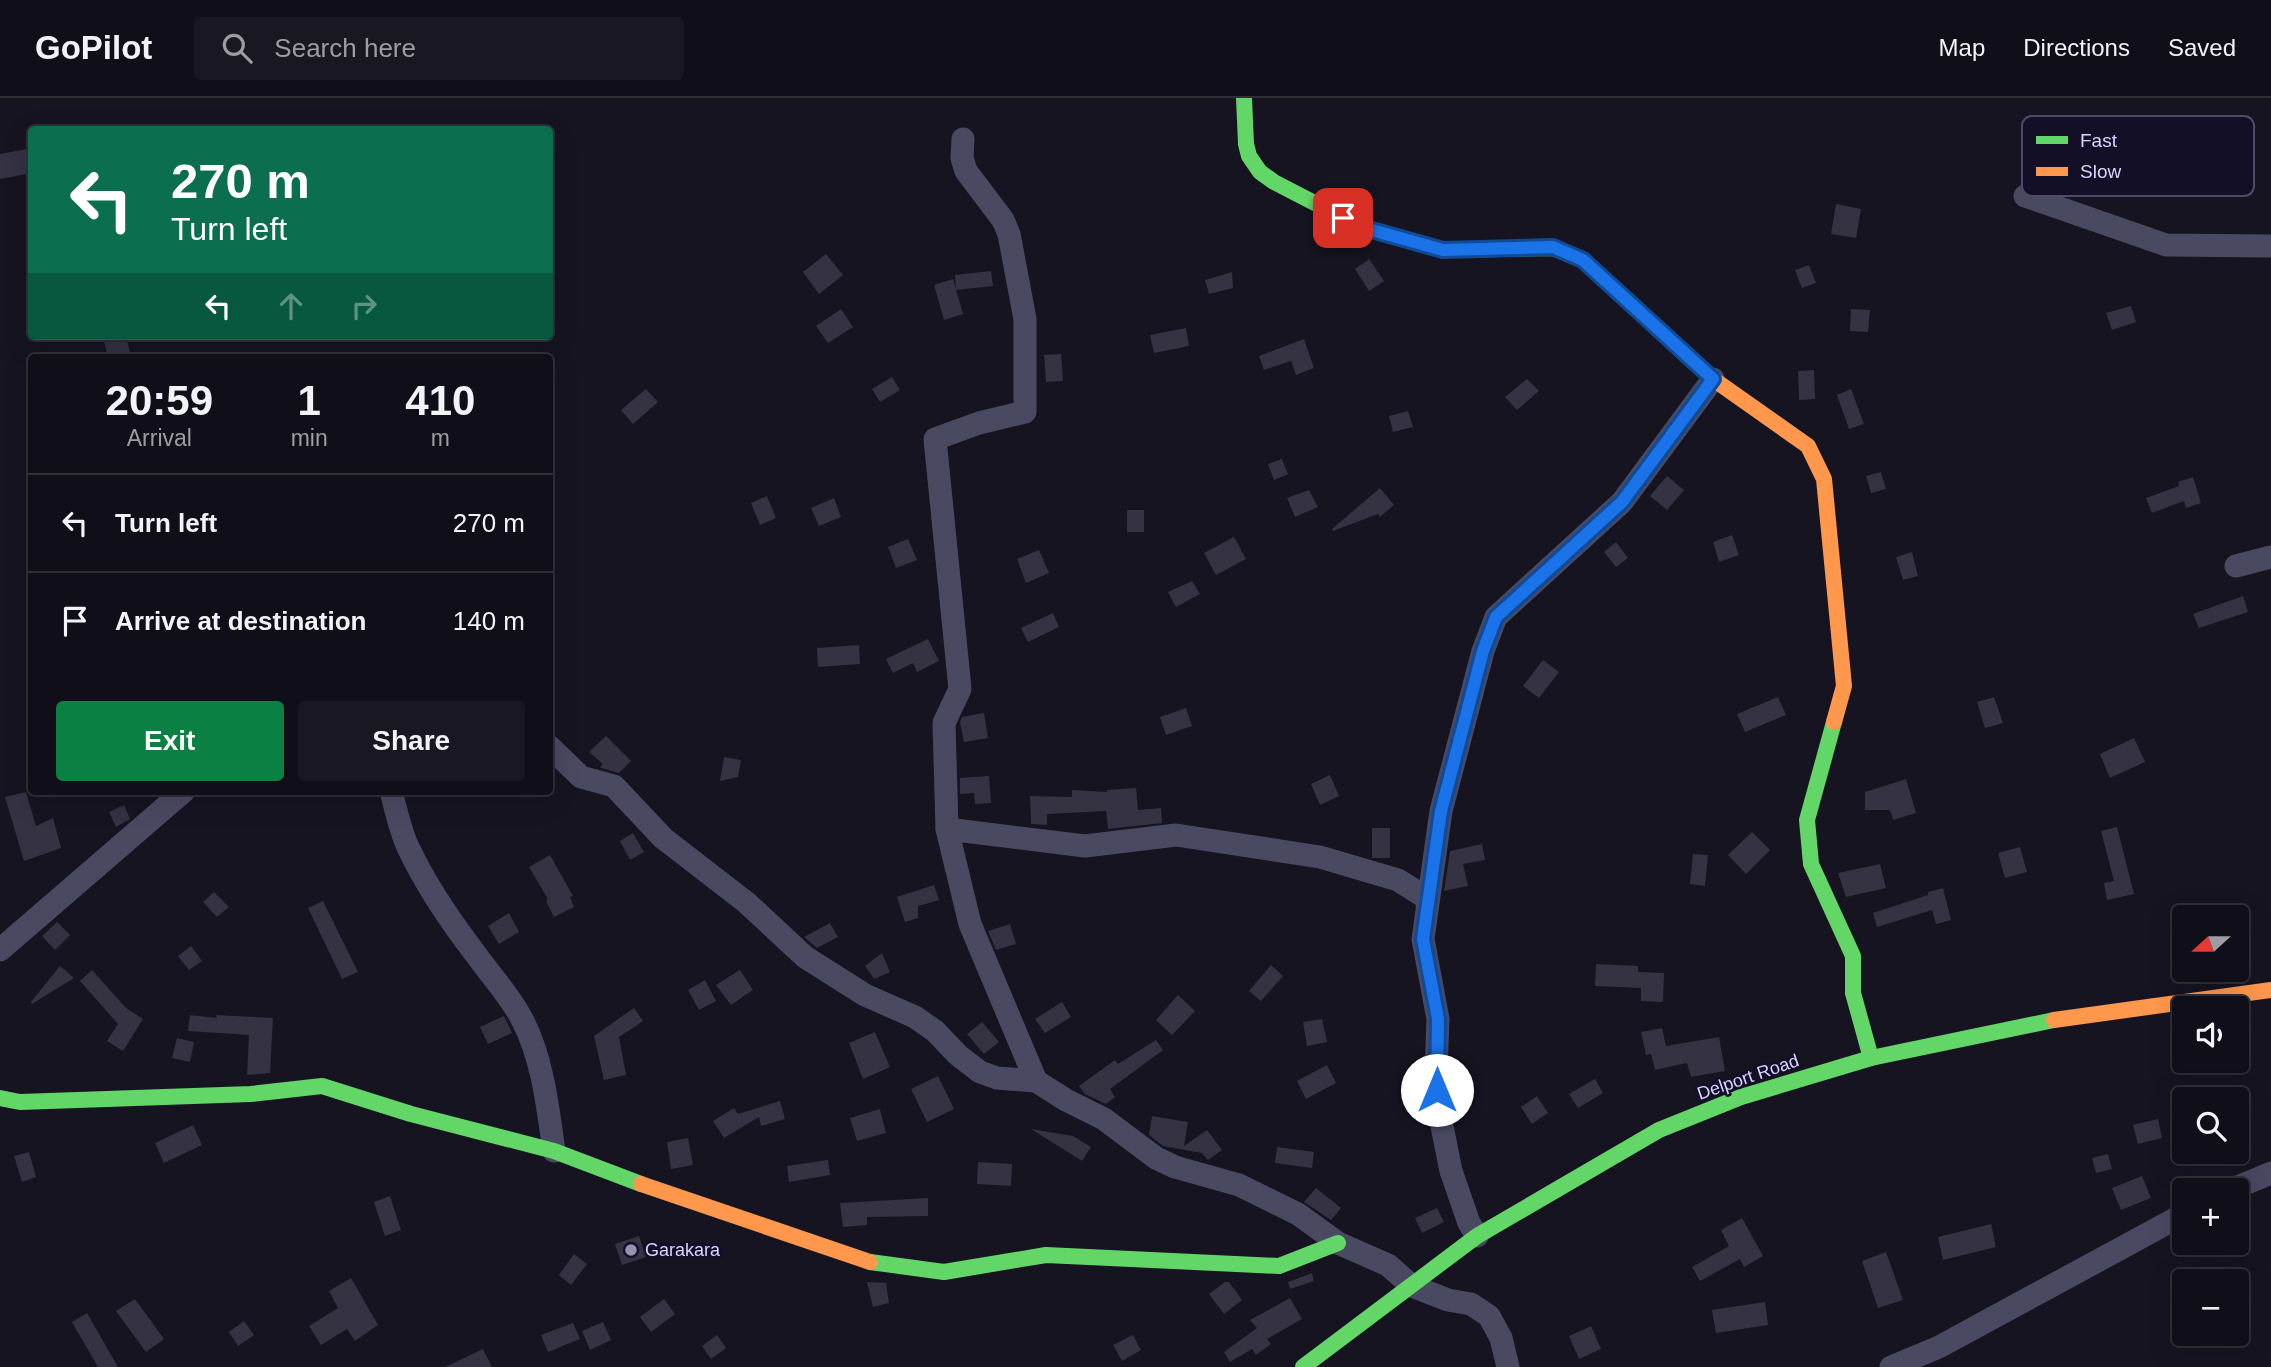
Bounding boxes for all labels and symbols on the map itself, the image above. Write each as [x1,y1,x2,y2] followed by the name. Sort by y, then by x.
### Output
[2022,116,2254,196] legend
[2080,130,2118,151] text: Fast
[2080,161,2121,182] text: Slow
[1313,188,1373,248] pin
[2172,905,2249,982] north arrow
[1695,1050,1801,1104] street label: Delport Road
[1400,1053,1474,1127] position arrow
[645,1240,721,1260] place label: Garakara
[623,1242,639,1258] marker: Garakara

